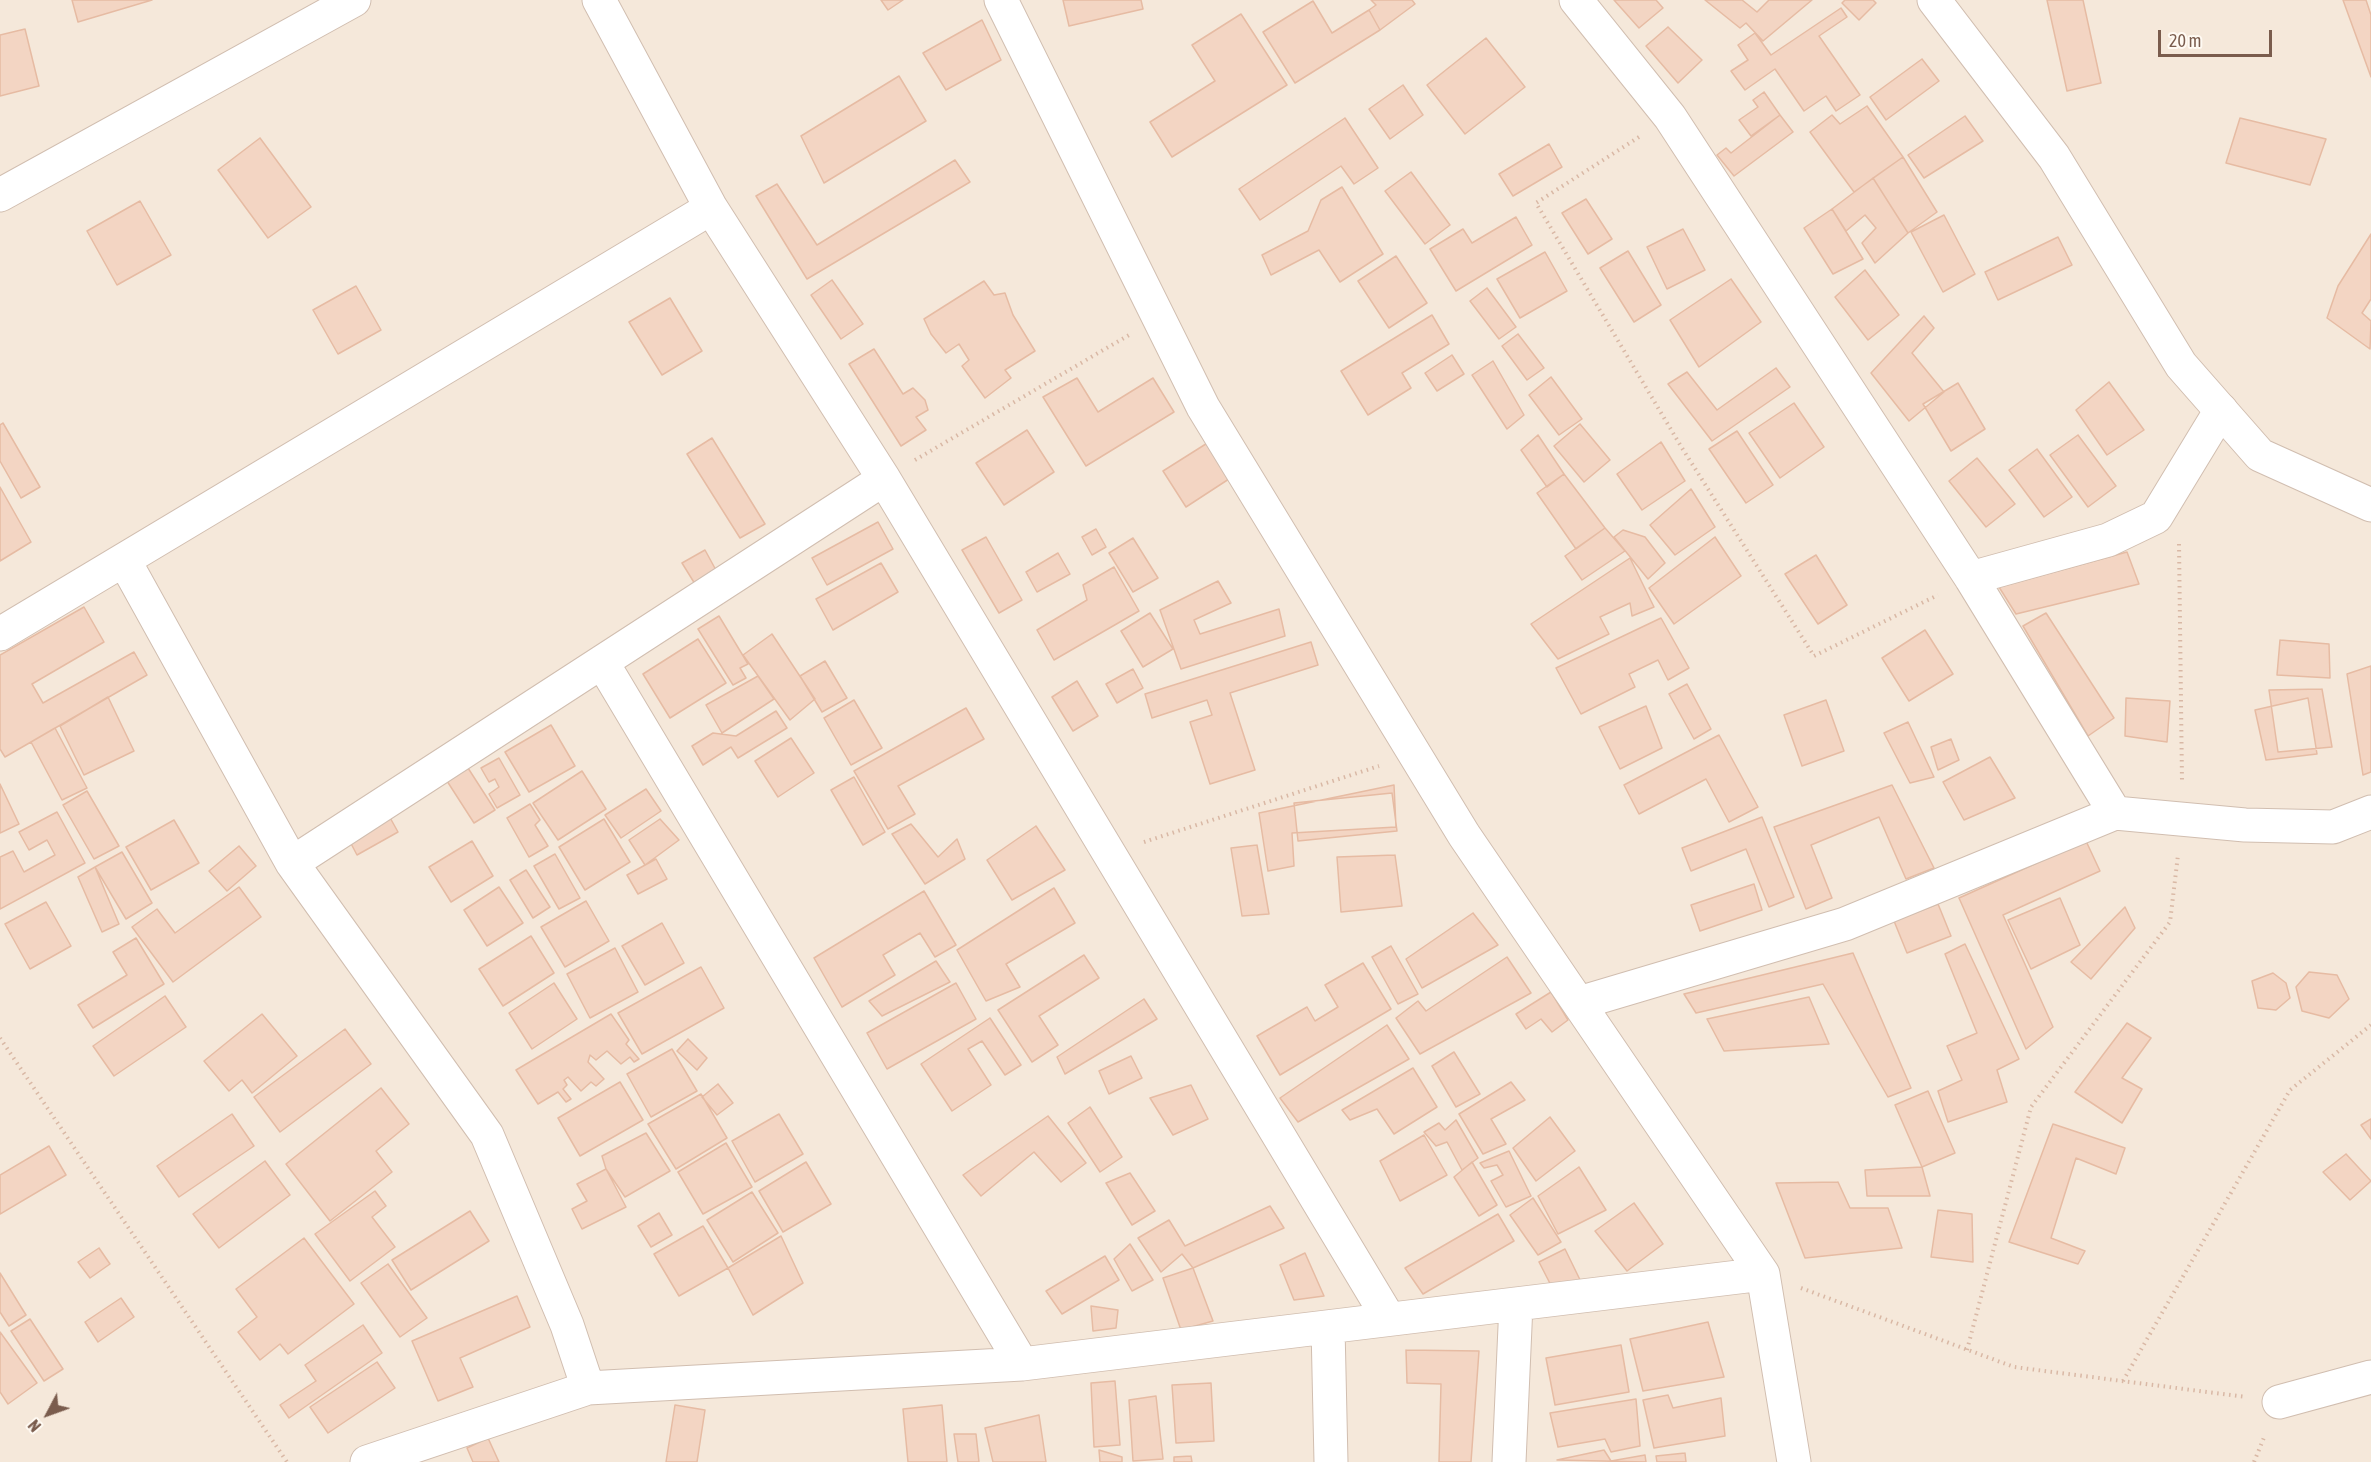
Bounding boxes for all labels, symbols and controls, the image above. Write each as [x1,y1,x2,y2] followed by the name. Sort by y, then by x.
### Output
[2161,18,2275,56] scale bar
[2169,30,2201,51] text: 20 m
[18,1384,78,1444] north arrow
[25,1416,44,1435] text: N

